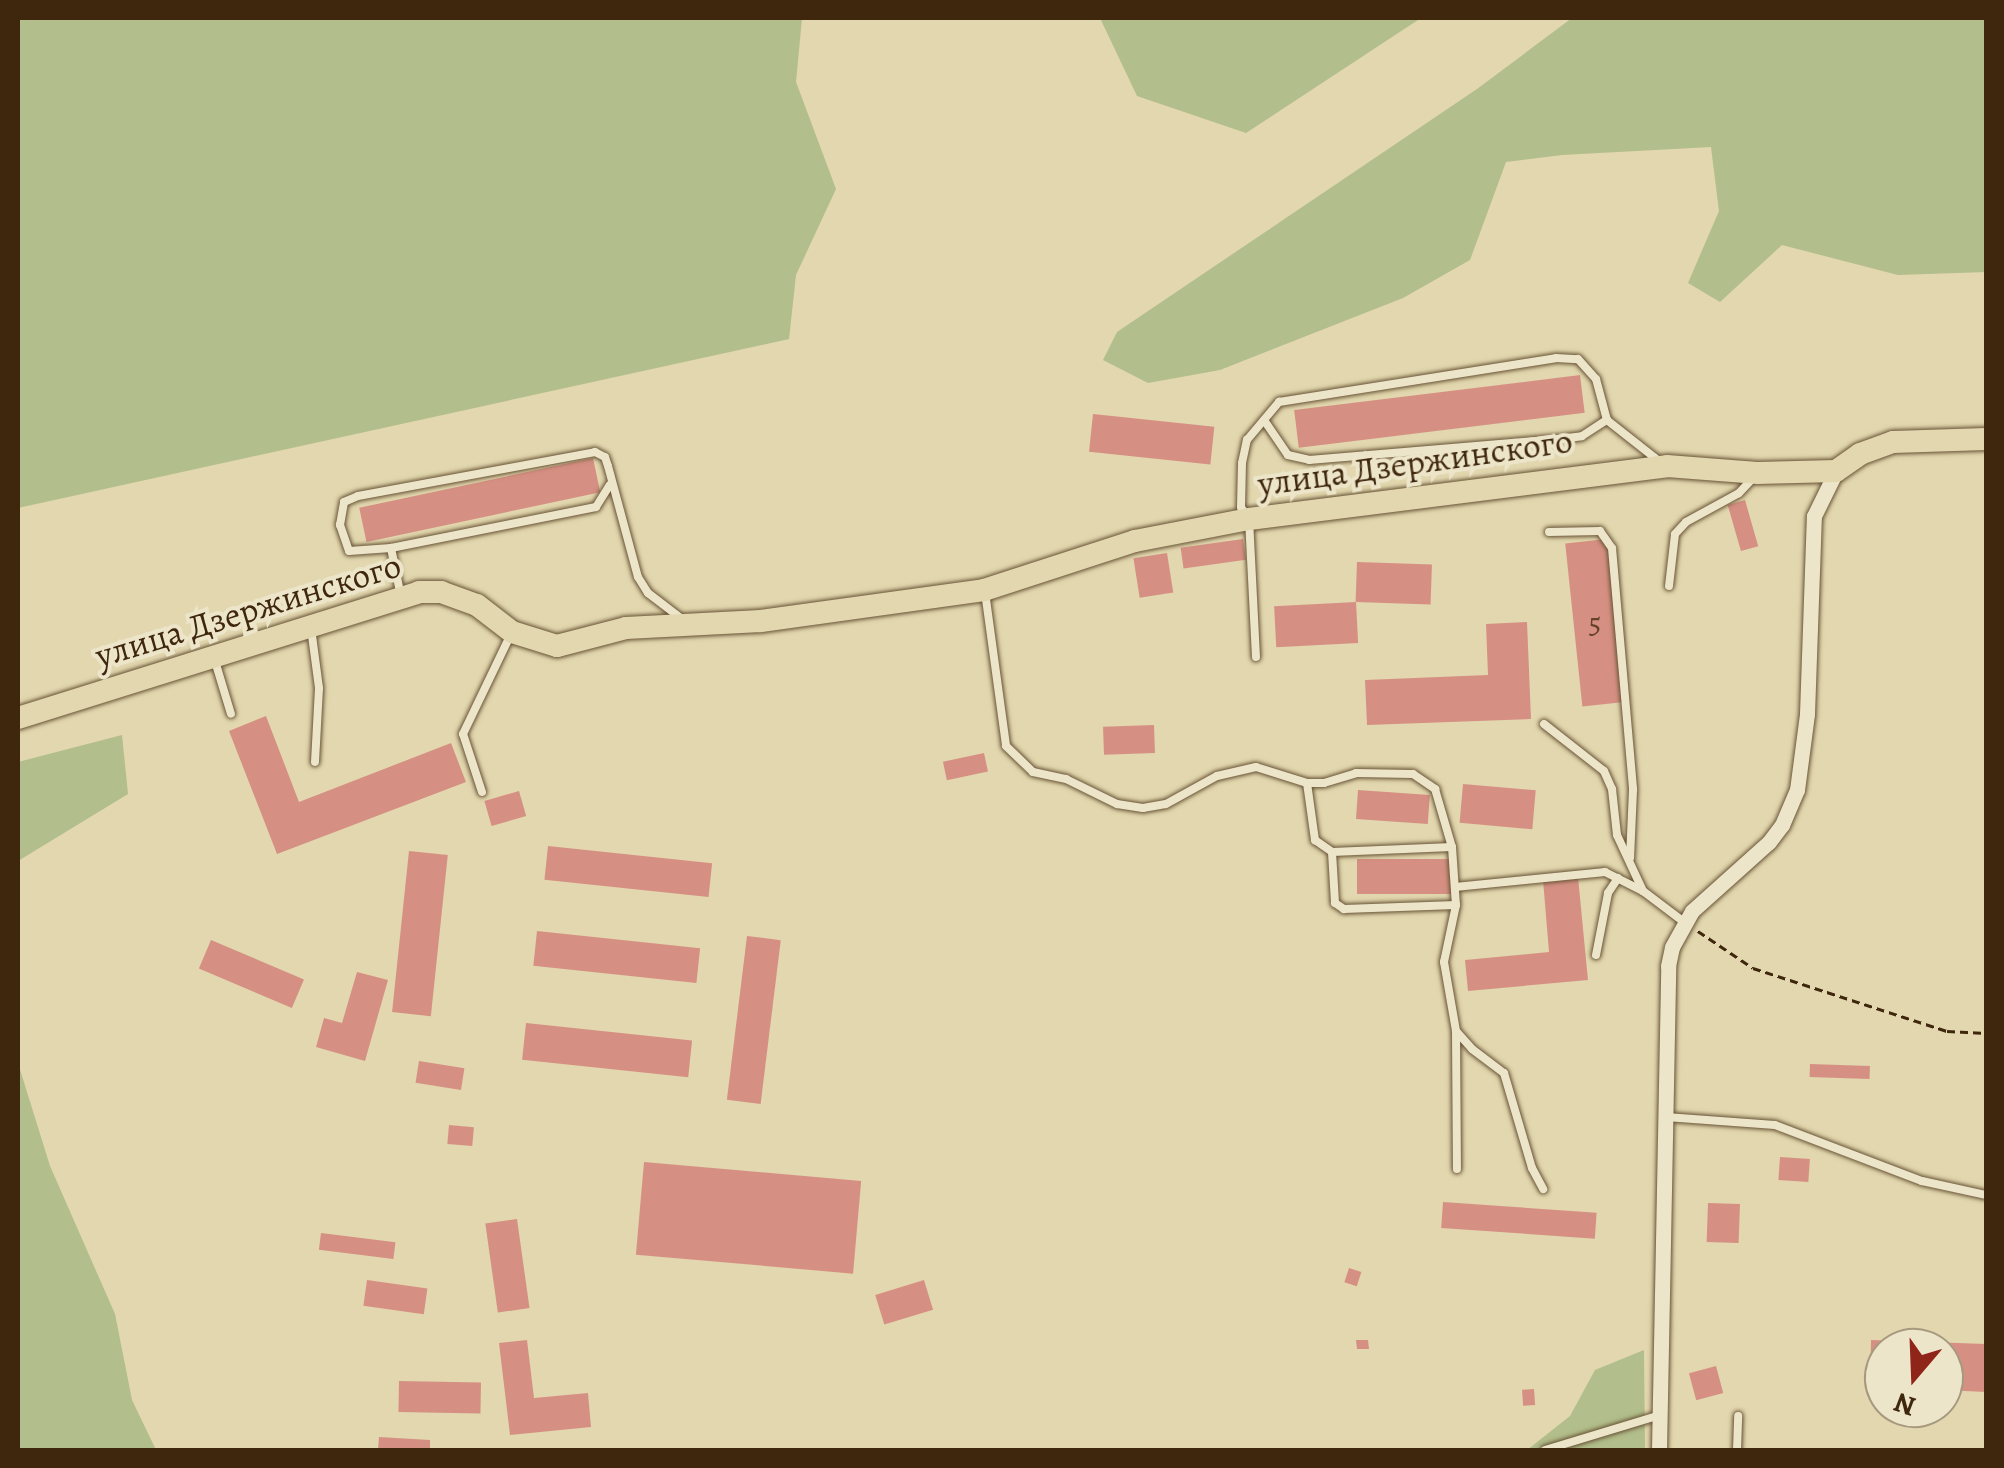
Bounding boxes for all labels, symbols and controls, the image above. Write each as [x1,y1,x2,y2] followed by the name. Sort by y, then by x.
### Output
[1255,419,1575,505] street label: улица Дзержинского
[90,544,406,676] street label: улица Дзержинского
[1589,605,1601,641] house number: 5
[1864,1328,1964,1428] north arrow
[1889,1383,1921,1426] text: N

